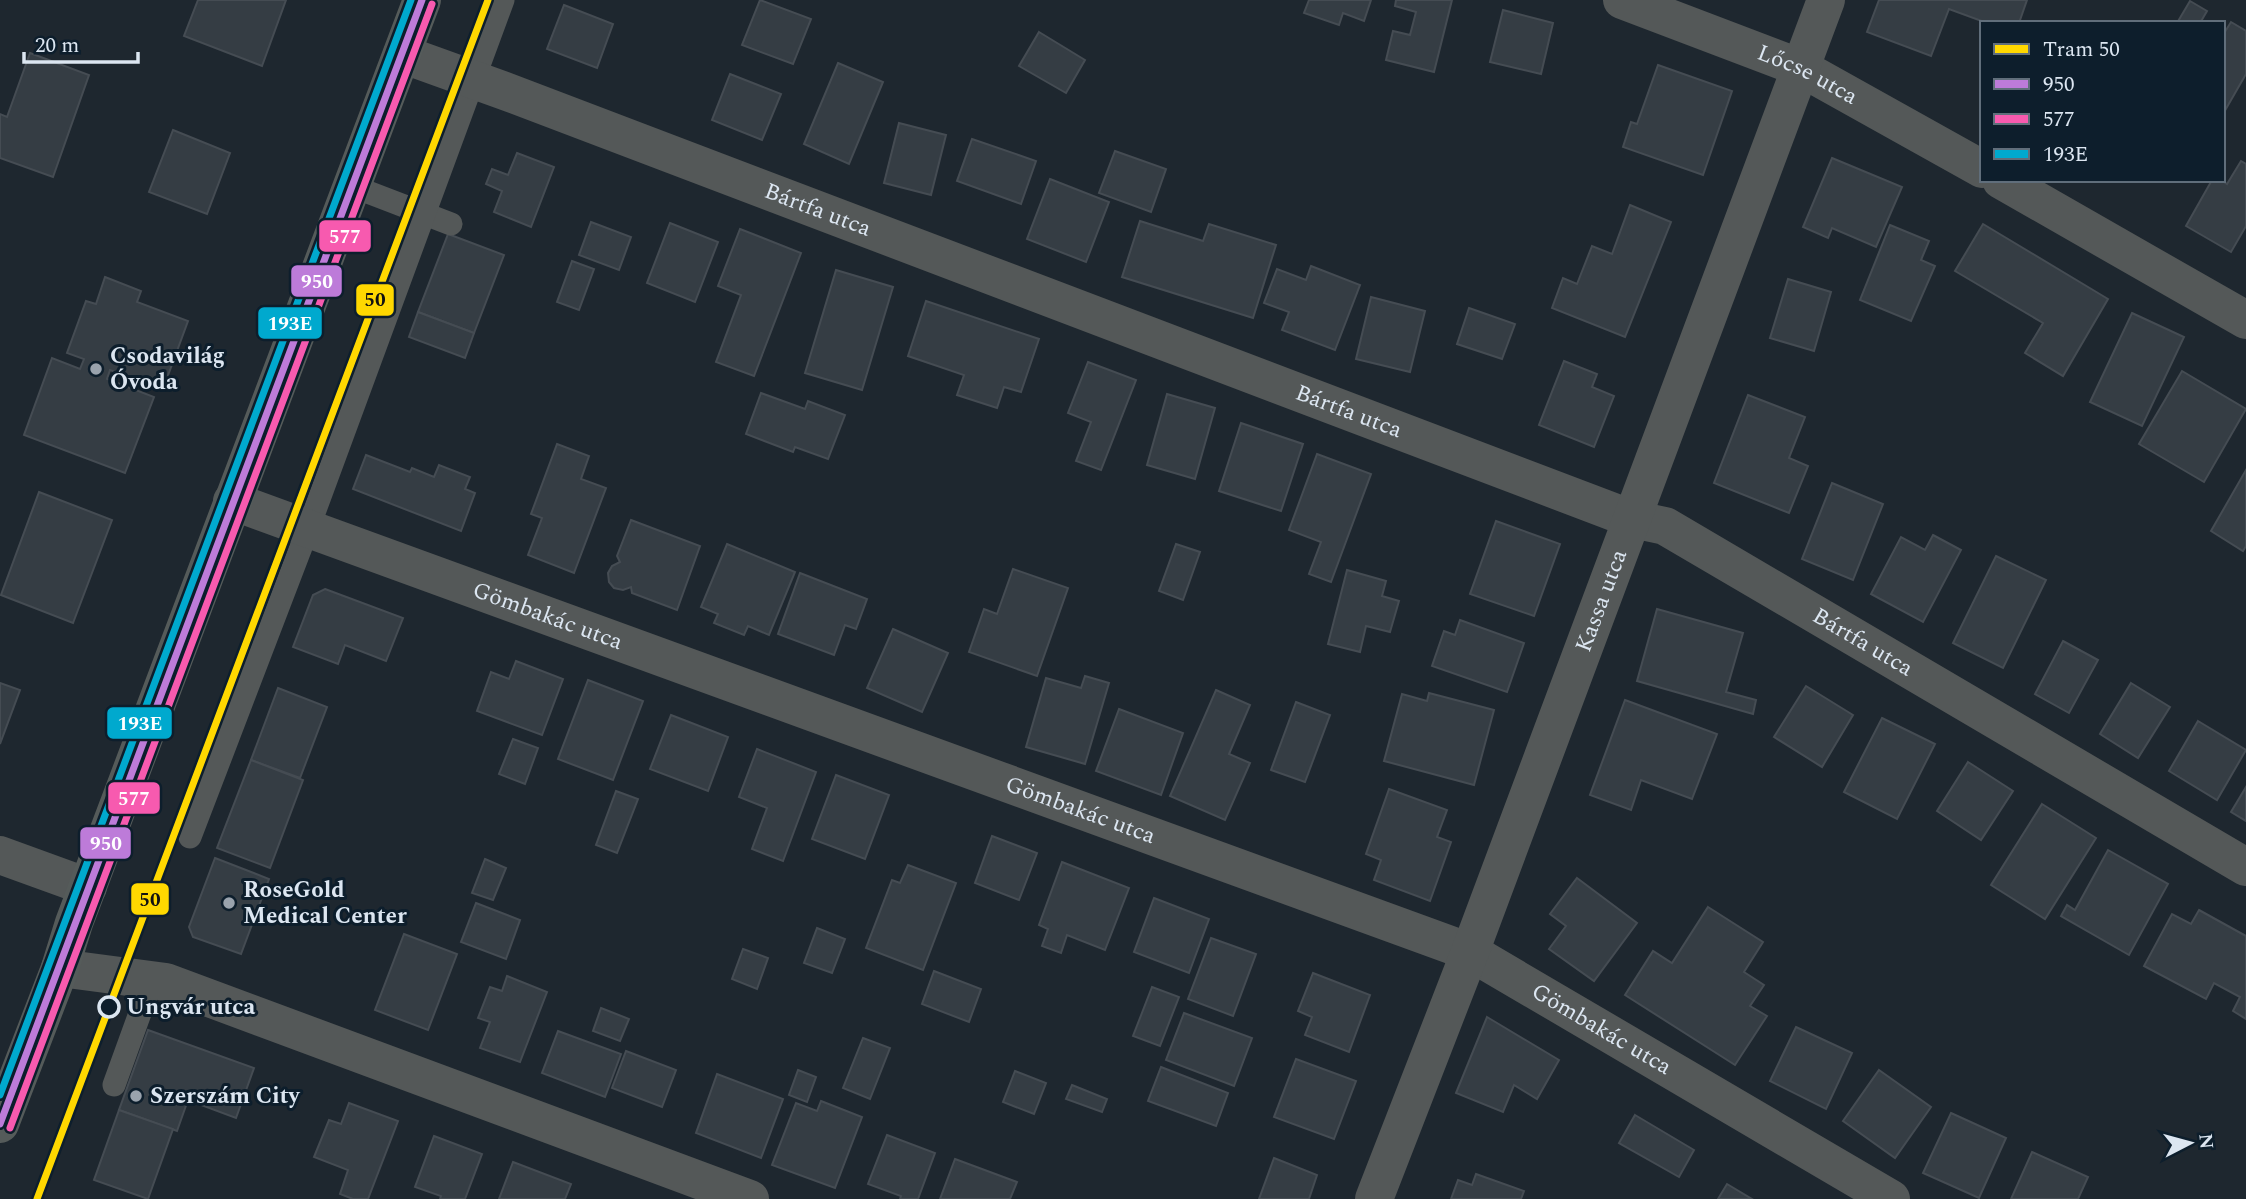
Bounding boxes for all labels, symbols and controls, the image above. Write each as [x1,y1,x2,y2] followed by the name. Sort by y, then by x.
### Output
[24,21,138,65] scale bar
[1980,21,2225,182] legend
[35,30,79,62] text: 20 m
[2043,34,2120,66] text: Tram 50
[1752,35,1864,114] street label: Lőcse utca
[2043,69,2075,101] text: 950
[2043,104,2075,136] text: 577
[2043,139,2088,171] text: 193E
[759,174,876,246] street label: Bártfa utca
[318,219,372,253] line badge: 577
[329,223,361,252] text: 577
[290,264,343,298] line badge: 950
[301,268,333,297] text: 950
[355,283,395,317] line badge: 50
[364,286,386,315] text: 50
[257,306,323,340] line badge: 193E
[268,310,312,339] text: 193E
[110,339,225,400] place label: Csodavilág Óvoda
[88,361,104,377] marker: Csodavilág Óvoda
[1290,375,1407,448] street label: Bártfa utca
[1566,544,1637,657] street label: Kassa utca
[468,573,628,659] street label: Gömbakác utca
[1806,599,1920,685] street label: Bártfa utca
[106,706,173,740] line badge: 193E
[118,710,162,739] text: 193E
[1000,767,1161,854] street label: Gömbakác utca
[107,781,161,815] line badge: 577
[118,785,150,814] text: 577
[79,826,132,860] line badge: 950
[90,830,122,859] text: 950
[243,873,407,934] place label: RoseGold Medical Center
[130,882,170,916] line badge: 50
[139,886,161,915] text: 50
[221,895,237,911] marker: RoseGold Medical Center
[1525,974,1678,1084] street label: Gömbakác utca
[126,990,255,1025] place label: Ungvár utca
[98,996,120,1018] marker: Ungvár utca
[150,1079,301,1114] place label: Szerszám City
[128,1088,144,1104] marker: Szerszám City
[2155,1108,2225,1178] north arrow
[2190,1132,2221,1151] text: N

